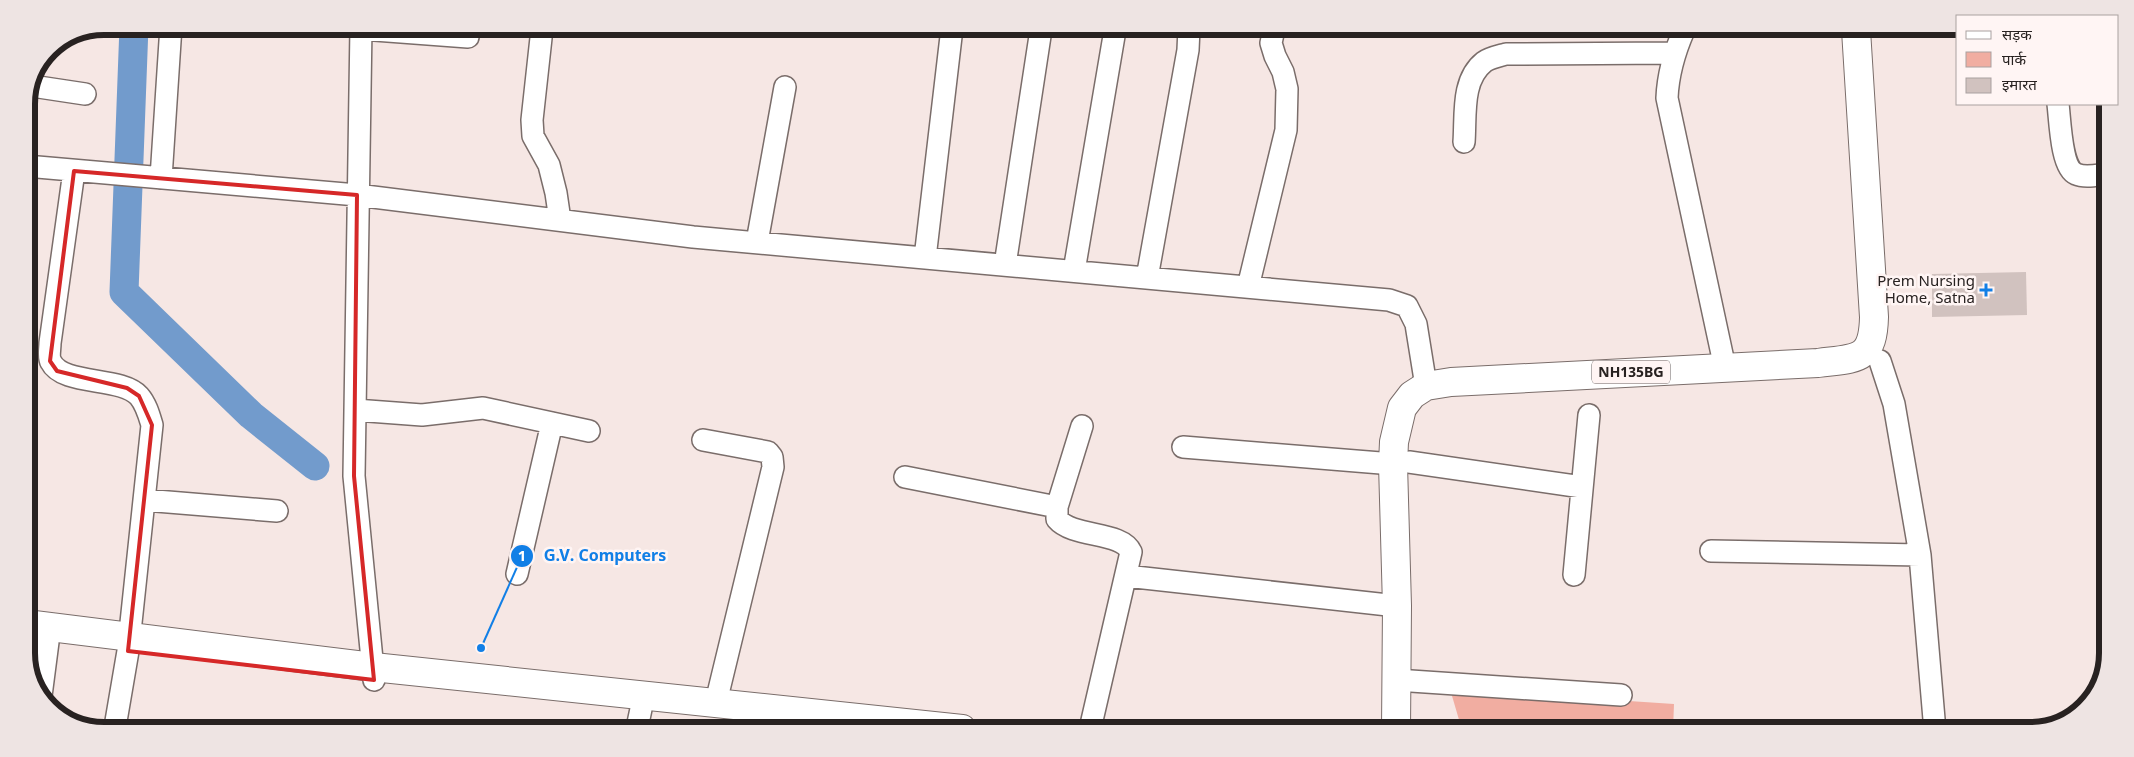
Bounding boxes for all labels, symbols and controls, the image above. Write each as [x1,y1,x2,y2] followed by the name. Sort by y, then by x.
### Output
[1956,15,2119,105] legend
[2002,27,2032,46] text: सड़क
[2002,51,2026,71] text: पार्क
[2002,77,2037,96] text: इमारत
[1877,273,1975,309] place label: Prem Nursing Home, Satna
[1979,283,1993,297] marker: Prem Nursing Home, Satna
[1592,361,1670,384] road number: NH135BG
[509,540,677,571] callout: G.V. Computers
[544,547,666,568] text: G.V. Computers
[518,548,526,567] text: 1

